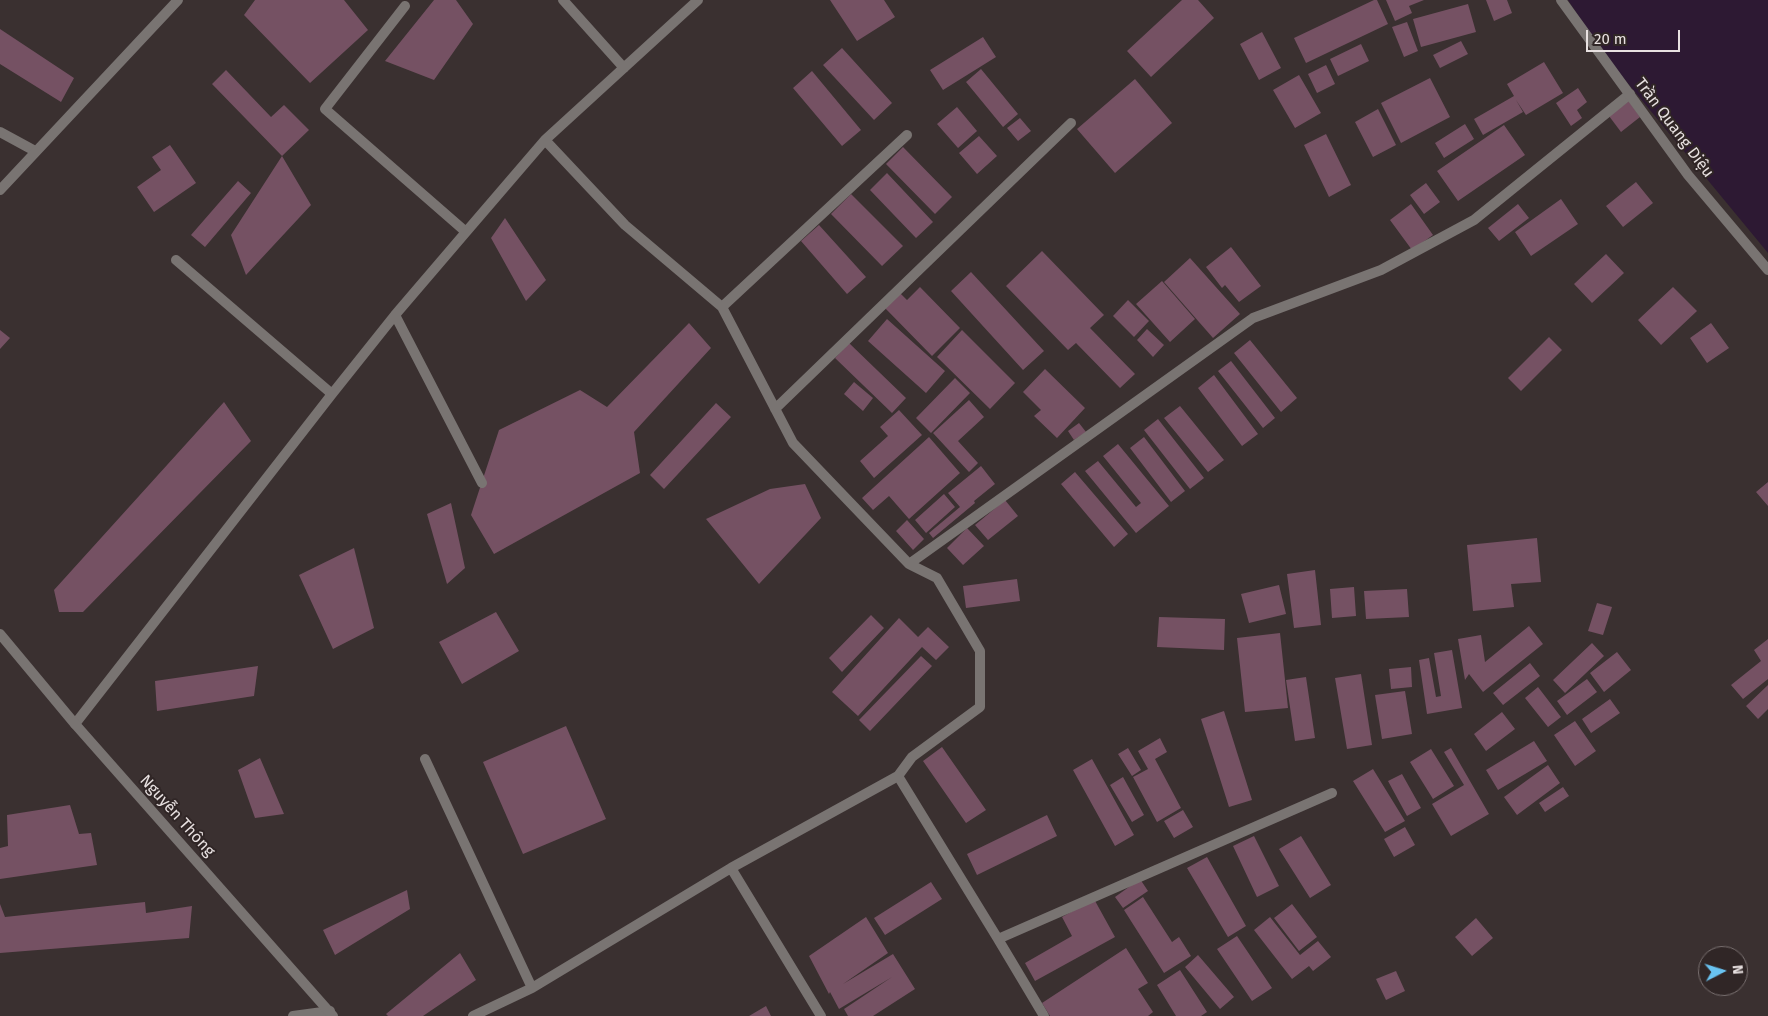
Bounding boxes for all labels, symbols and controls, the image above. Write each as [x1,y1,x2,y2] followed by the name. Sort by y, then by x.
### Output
[1588,20,1682,52] scale bar
[1594,30,1627,48] text: 20 m
[1630,74,1718,182] street label: Trần Quang Diệu
[135,771,219,861] street label: Nguyễn Thông
[1698,946,1748,996] north arrow
[1729,964,1746,975] text: N

